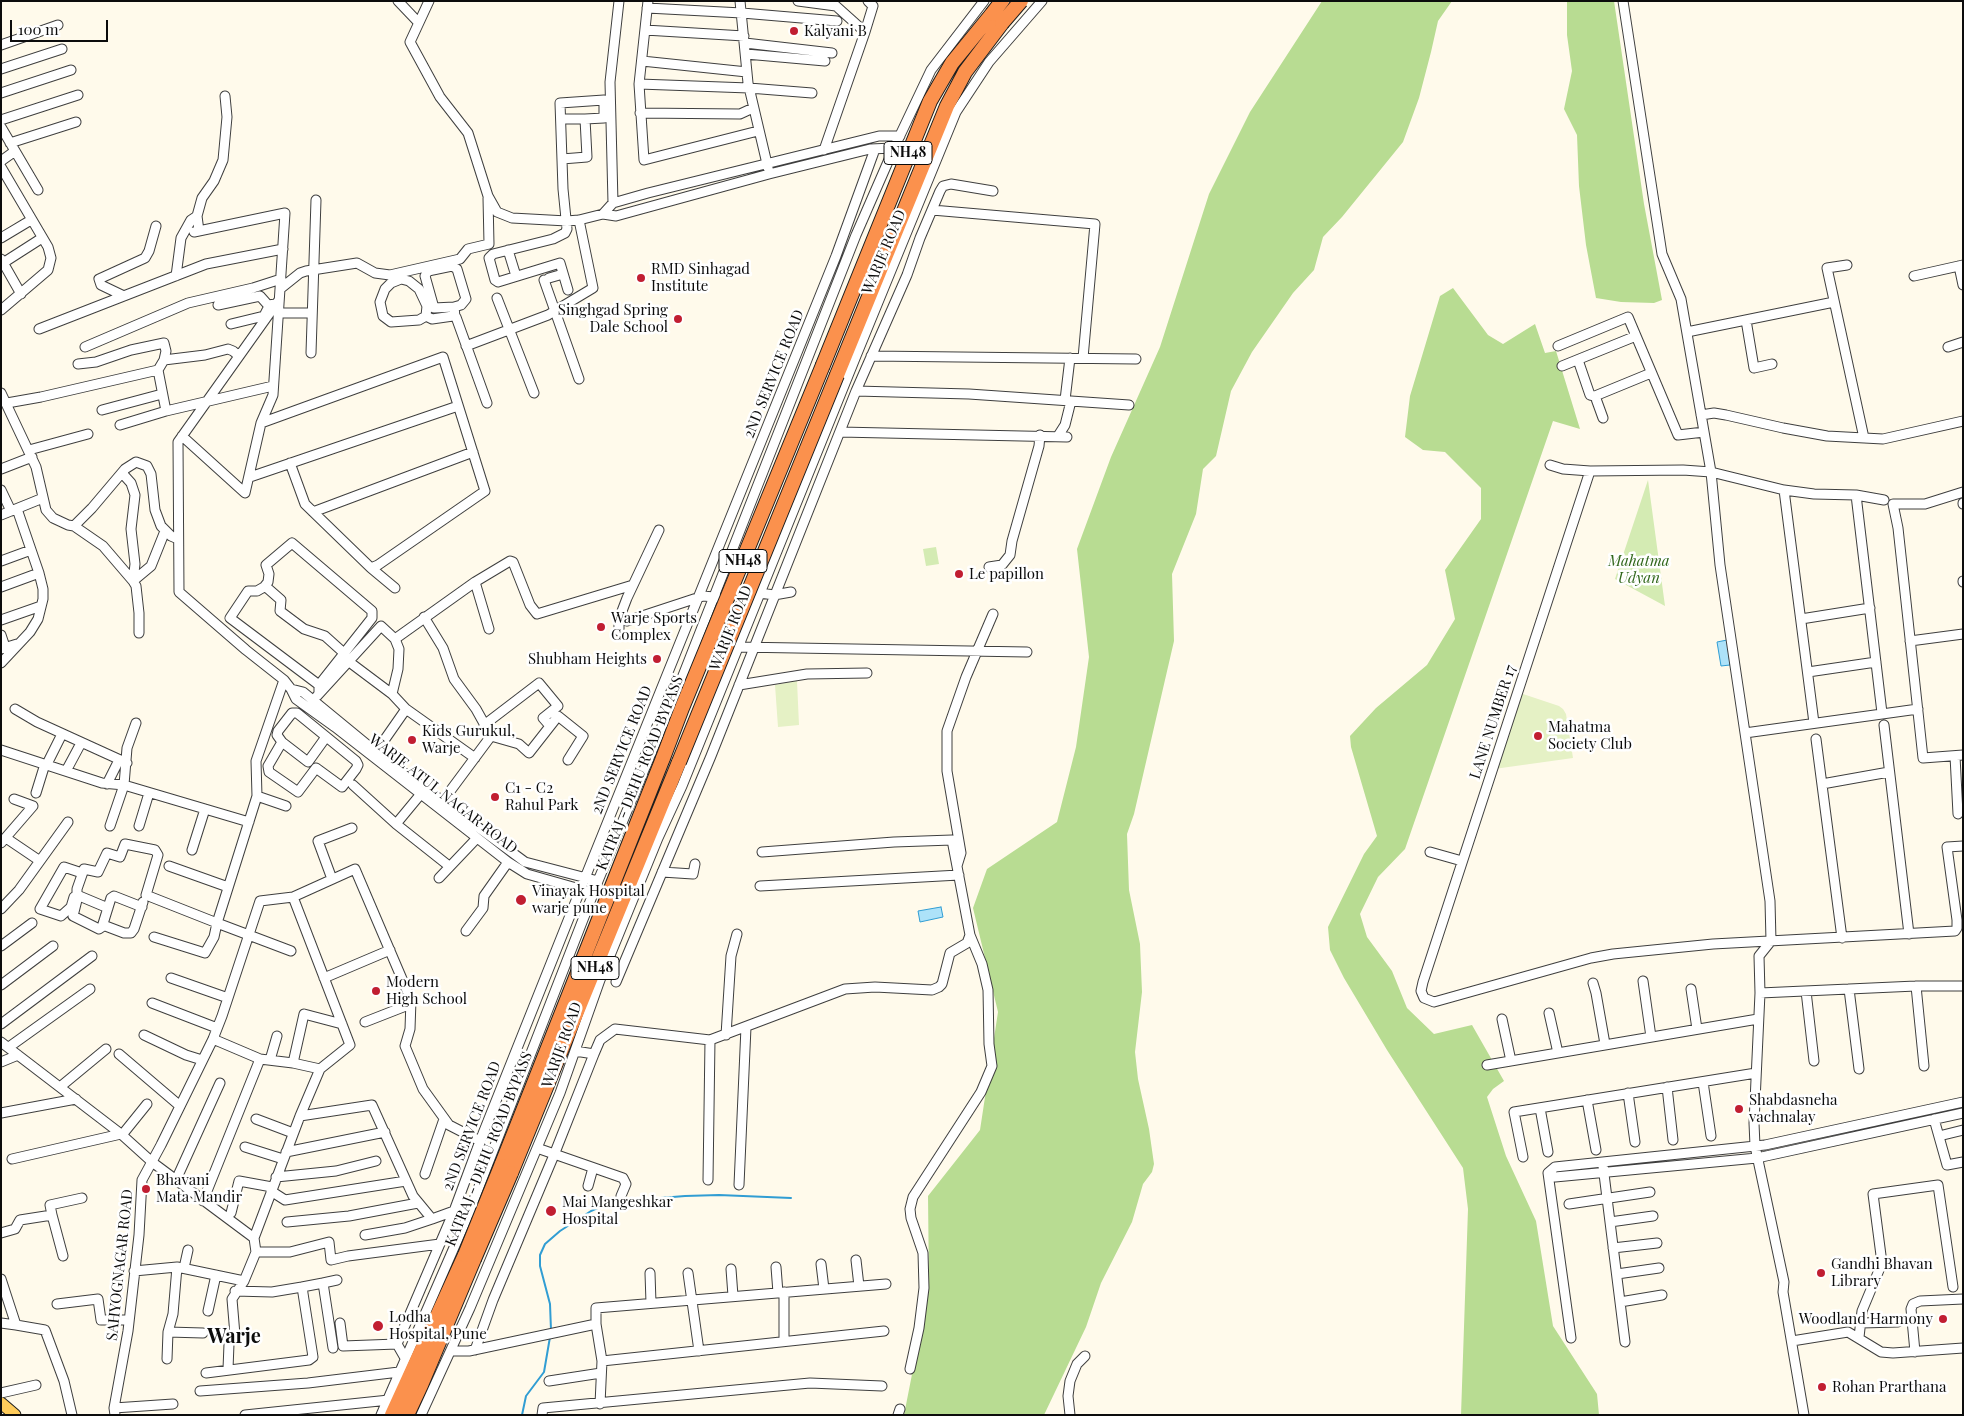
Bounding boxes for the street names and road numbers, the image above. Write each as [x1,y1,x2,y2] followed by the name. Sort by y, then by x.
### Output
[884,142,932,164] road number: NH48
[858,207,910,297] street label: WARJE ROAD
[740,307,808,441] street label: 2ND SERVICE ROAD
[719,550,767,572] road number: NH48
[706,583,756,673] street label: WARJE ROAD
[1466,663,1520,781] street label: LANE NUMBER 17
[593,673,687,873] street label: KATRAJ - DEHU ROAD BYPASS
[588,683,656,817] street label: 2ND SERVICE ROAD
[365,730,521,858] street label: WARJE ATUL NAGAR ROAD
[571,956,619,980] road number: NH48
[538,1000,586,1090] street label: WARJE ROAD
[442,1049,536,1249] street label: KATRAJ - DEHU ROAD BYPASS
[439,1059,505,1193] street label: 2ND SERVICE ROAD
[103,1188,137,1342] street label: SAHYOGNAGAR ROAD

